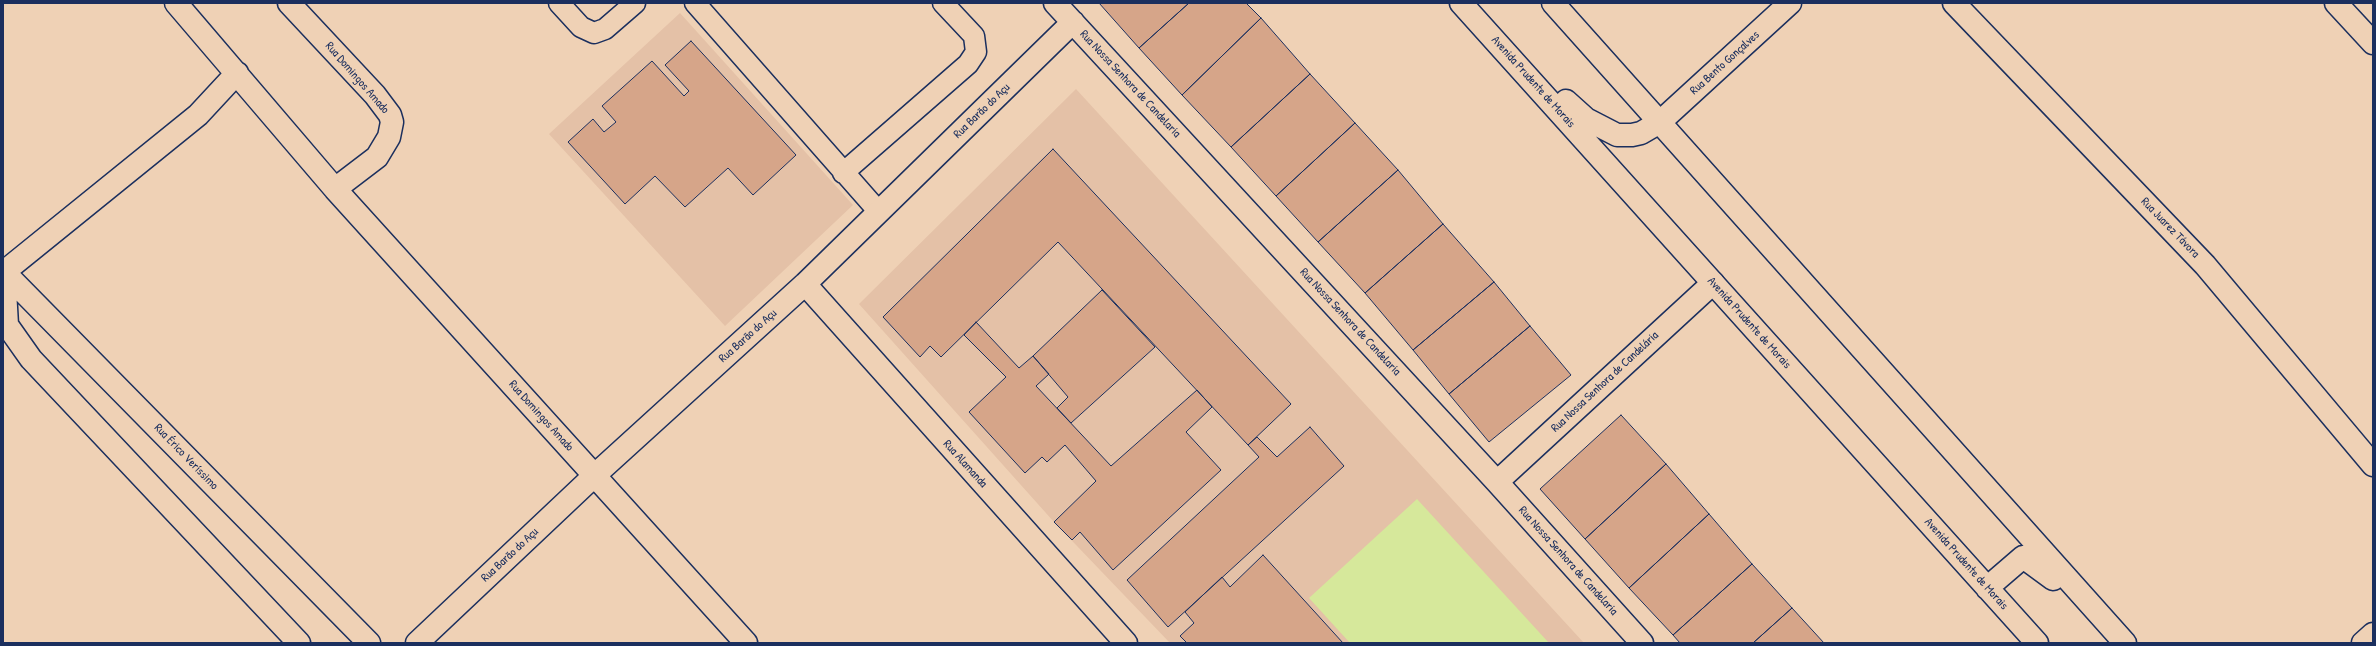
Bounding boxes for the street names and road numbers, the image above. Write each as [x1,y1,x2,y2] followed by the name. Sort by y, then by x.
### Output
[1076,27,1184,141] street label: Rua Nossa Senhora de Candelaria
[1687,28,1763,98] street label: Rua Bento Gonçalves
[1488,33,1578,131] street label: Avenida Prudente de Morais
[322,39,392,117] street label: Rua Domingos Amado
[951,80,1013,142] street label: Rua Barão do Açu
[2138,195,2202,261] street label: Rua Juarez Távora
[1296,265,1404,379] street label: Rua Nossa Senhora de Candelaria
[1704,274,1794,372] street label: Avenida Prudente de Morais
[716,306,780,366] street label: Rua Barão do Açu
[1548,328,1662,436] street label: Rua Nossa Senhora de Candelária
[505,378,577,454] street label: Rua Domingos Amado
[151,421,221,493] street label: Rua Érico Veríssimo
[940,437,990,491] street label: Rua Alamanda
[1515,504,1621,618] street label: Rua Nossa Senhora de Candelaria
[1921,515,2011,613] street label: Avenida Prudente de Morais
[478,525,542,585] street label: Rua Barão do Açu

